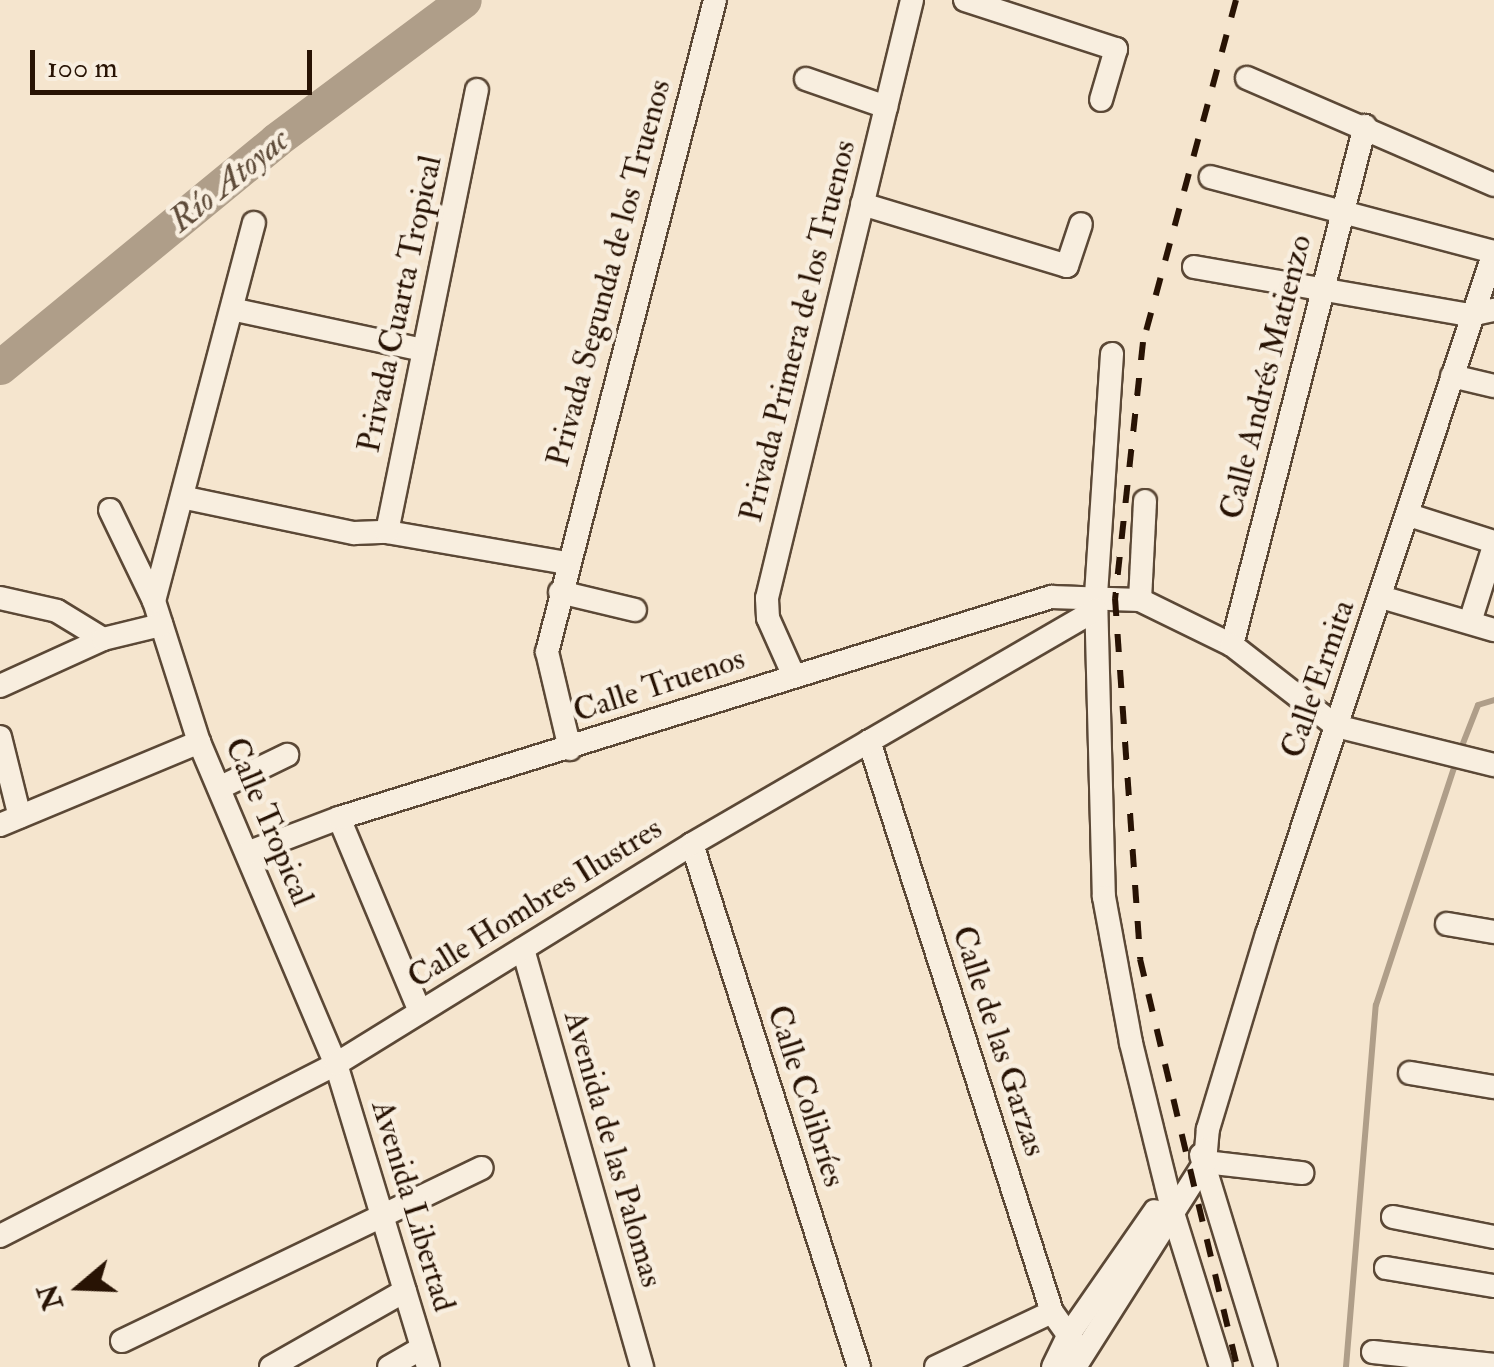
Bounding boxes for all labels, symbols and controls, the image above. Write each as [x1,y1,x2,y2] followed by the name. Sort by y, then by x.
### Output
[35,30,318,92] scale bar
[47,49,118,86] text: 100 m
[539,75,679,471] street label: Privada Segunda de los Truenos
[161,119,297,241] water label: Río Atoyac
[732,136,864,526] street label: Privada Primera de los Truenos
[350,152,450,456] street label: Privada Cuarta Tropical
[1212,231,1320,523] street label: Calle Andrés Matienzo
[1273,595,1363,763] street label: Calle Ermita
[569,639,749,731] street label: Calle Truenos
[216,732,322,912] street label: Calle Tropical
[401,809,669,997] street label: Calle Hombres Ilustres
[944,921,1054,1161] street label: Calle de las Garzas
[759,1001,853,1191] street label: Calle Colibríes
[555,1007,671,1291] street label: Avenida de las Palomas
[363,1096,463,1316] street label: Avenida Libertad
[30,1237,130,1337] north arrow
[31,1279,72,1314] text: N

